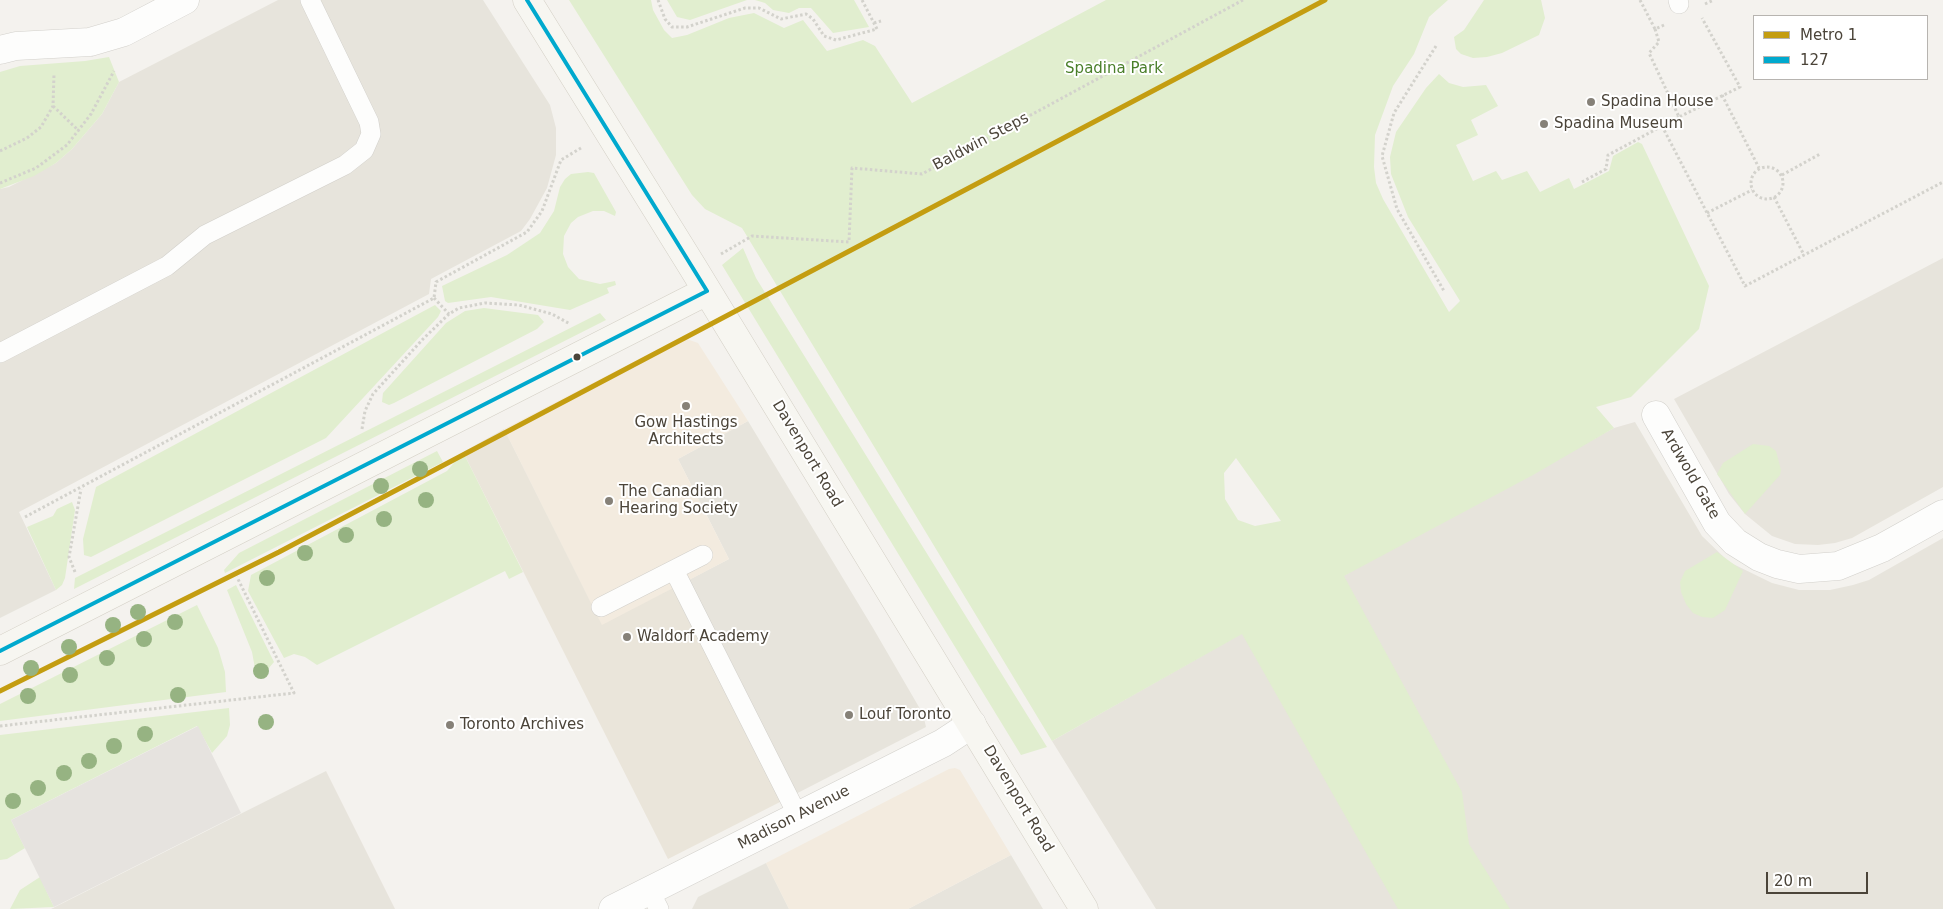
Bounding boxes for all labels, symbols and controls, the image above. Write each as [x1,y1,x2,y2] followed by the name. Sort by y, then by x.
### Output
[1753,15,1928,80] legend
[1800,26,1857,44] text: Metro 1
[1800,51,1829,69] text: 127
[1065,60,1163,78] park label: Spadina Park
[1601,93,1713,111] place label: Spadina House
[1585,96,1597,108] marker: Spadina House
[930,109,1032,175] street label: Baldwin Steps
[1554,115,1683,133] place label: Spadina Museum
[1538,118,1550,130] marker: Spadina Museum
[572,352,582,362] unlabelled marker
[768,397,846,511] street label: Davenport Road
[680,400,692,412] marker: Gow Hastings Architects
[634,414,738,449] place label: Gow Hastings Architects
[1657,426,1723,522] street label: Ardwold Gate
[619,483,738,518] place label: The Canadian Hearing Society
[603,495,615,507] marker: The Canadian Hearing Society
[637,628,769,646] place label: Waldorf Academy
[621,631,633,643] marker: Waldorf Academy
[859,706,951,724] place label: Louf Toronto
[843,709,855,721] marker: Louf Toronto
[460,716,584,734] place label: Toronto Archives
[444,719,456,731] marker: Toronto Archives
[979,742,1057,856] street label: Davenport Road
[735,782,853,854] street label: Madison Avenue
[1768,862,1870,894] scale bar
[1774,872,1812,890] text: 20 m

